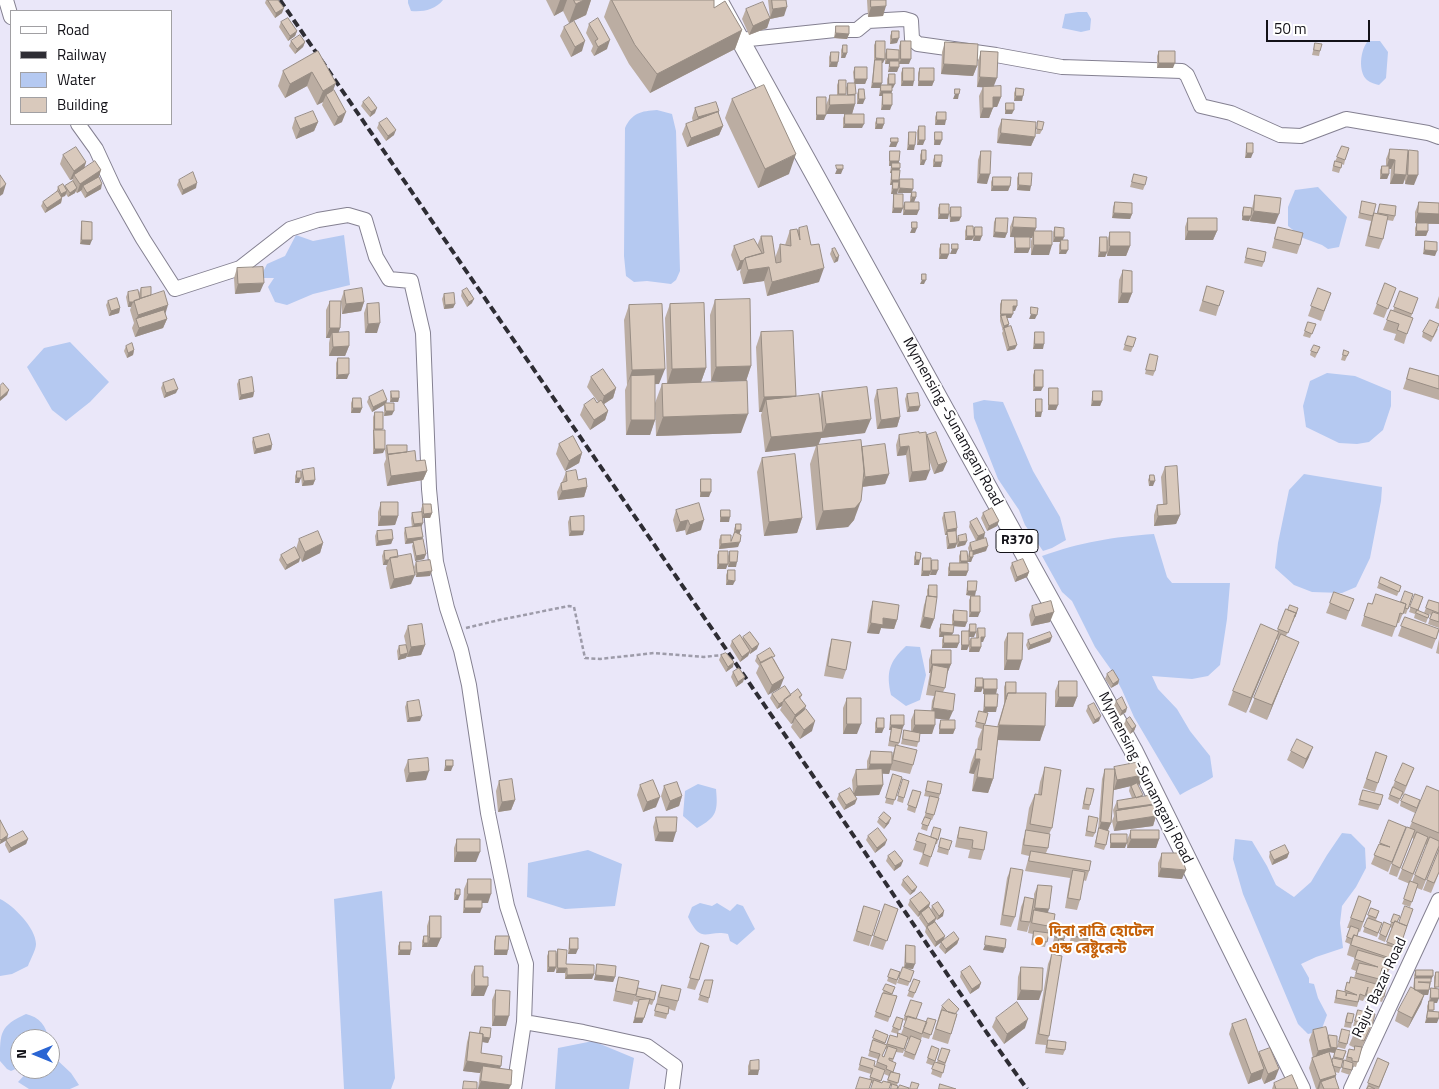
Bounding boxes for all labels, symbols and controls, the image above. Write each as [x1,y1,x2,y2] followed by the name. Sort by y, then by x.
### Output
[10,10,172,125] legend
[1269,10,1373,42] scale bar
[1274,17,1307,40] text: 50 m
[57,18,89,41] text: Road
[57,43,107,66] text: Railway
[57,68,96,91] text: Water
[57,93,108,116] text: Building
[898,335,1006,509] street label: Mymensing -Sunamganj Road
[996,530,1038,552] road number: R370
[1094,689,1196,867] street label: Mymensing -Sunamganj Road
[1049,923,1154,958] place label: দিবা রাত্রি হোটেল এন্ড রেষ্টুরেন্ট
[1033,935,1045,947] marker: দিবা রাত্রি হোটেল এন্ড রেষ্টুরেন্ট
[1349,935,1411,1041] street label: Rajur Bazar Road
[10,1029,60,1079] north arrow
[10,1049,31,1059] text: N

